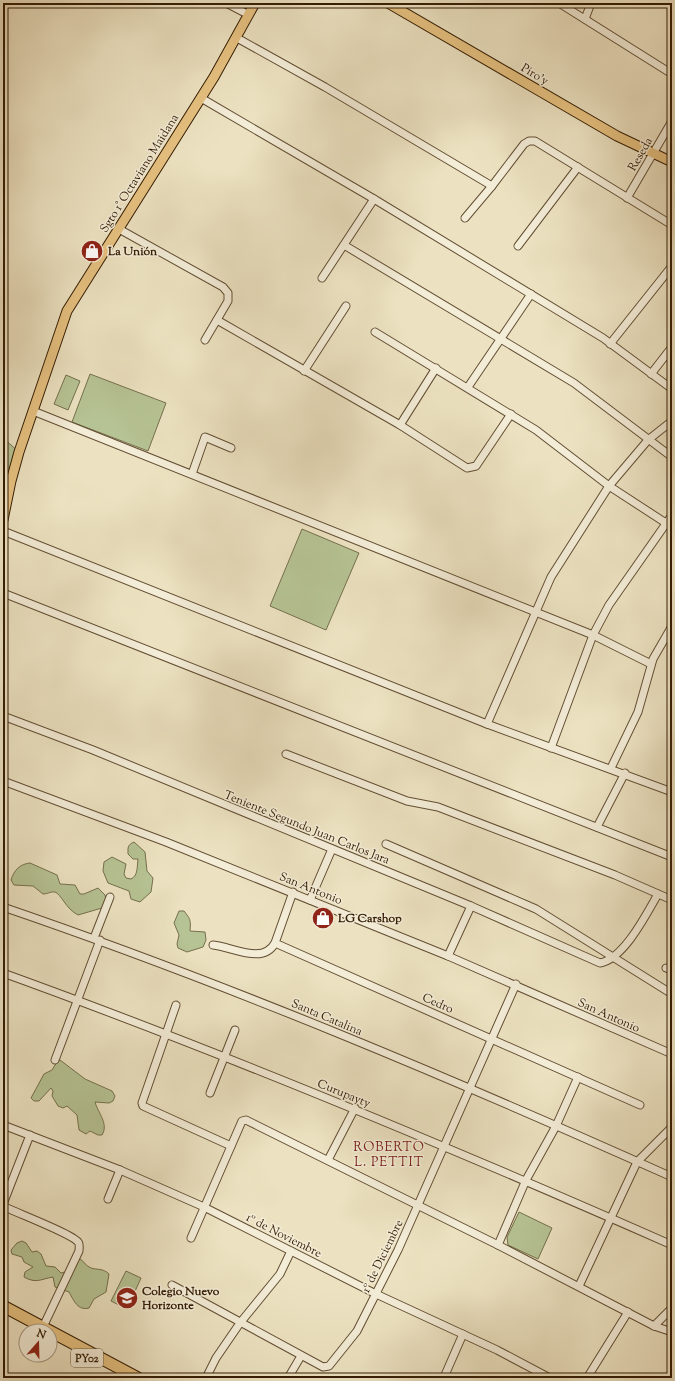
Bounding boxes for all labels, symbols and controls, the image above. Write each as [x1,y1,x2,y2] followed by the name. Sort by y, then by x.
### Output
[517,60,552,90] street label: Piro'y
[96,110,184,236] street label: Sgto 1° Octaviano Maidana
[624,134,658,175] street label: Reseda
[79,238,105,264] shop icon: La Unión
[107,243,158,261] place label: La Unión
[221,786,393,870] street label: Teniente Segundo Juan Carlos Jara
[276,868,345,910] street label: San Antonio
[310,905,336,931] shop icon: LG Carshop
[337,910,402,928] place label: LG Carshop
[419,989,457,1019] street label: Cedro
[574,994,643,1038] street label: San Antonio
[288,995,365,1041] street label: Santa Catalina
[314,1075,373,1113] street label: Curupayty
[353,1139,425,1172] district label: ROBERTO L. PETTIT
[242,1209,325,1263] street label: 1º de Noviembre
[357,1216,409,1296] street label: 1º de Diciembre
[141,1283,220,1315] place label: Colegio Nuevo Horizonte
[114,1285,140,1311] school or university icon: Colegio Nuevo Horizonte
[18,1323,58,1363] north arrow
[33,1325,48,1344] text: N
[71,1349,103,1367] road number: PY02

